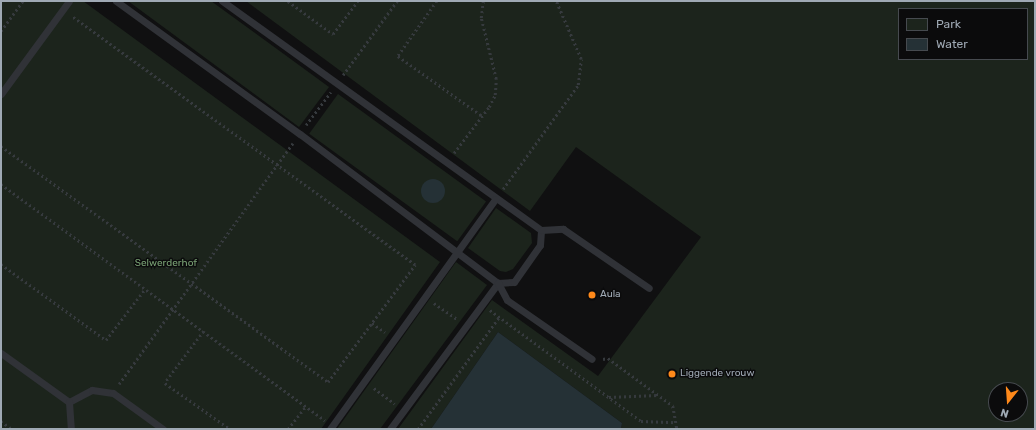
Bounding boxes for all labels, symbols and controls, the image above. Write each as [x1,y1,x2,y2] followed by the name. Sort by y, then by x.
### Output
[898,8,1028,60] legend
[936,17,961,31] text: Park
[936,37,968,51] text: Water
[135,258,197,270] park label: Selwerderhof
[600,289,621,301] place label: Aula
[587,290,597,300] marker: Aula
[680,368,755,380] place label: Liggende vrouw
[667,369,677,379] marker: Liggende vrouw
[988,382,1028,422] north arrow
[999,406,1010,420] text: N

